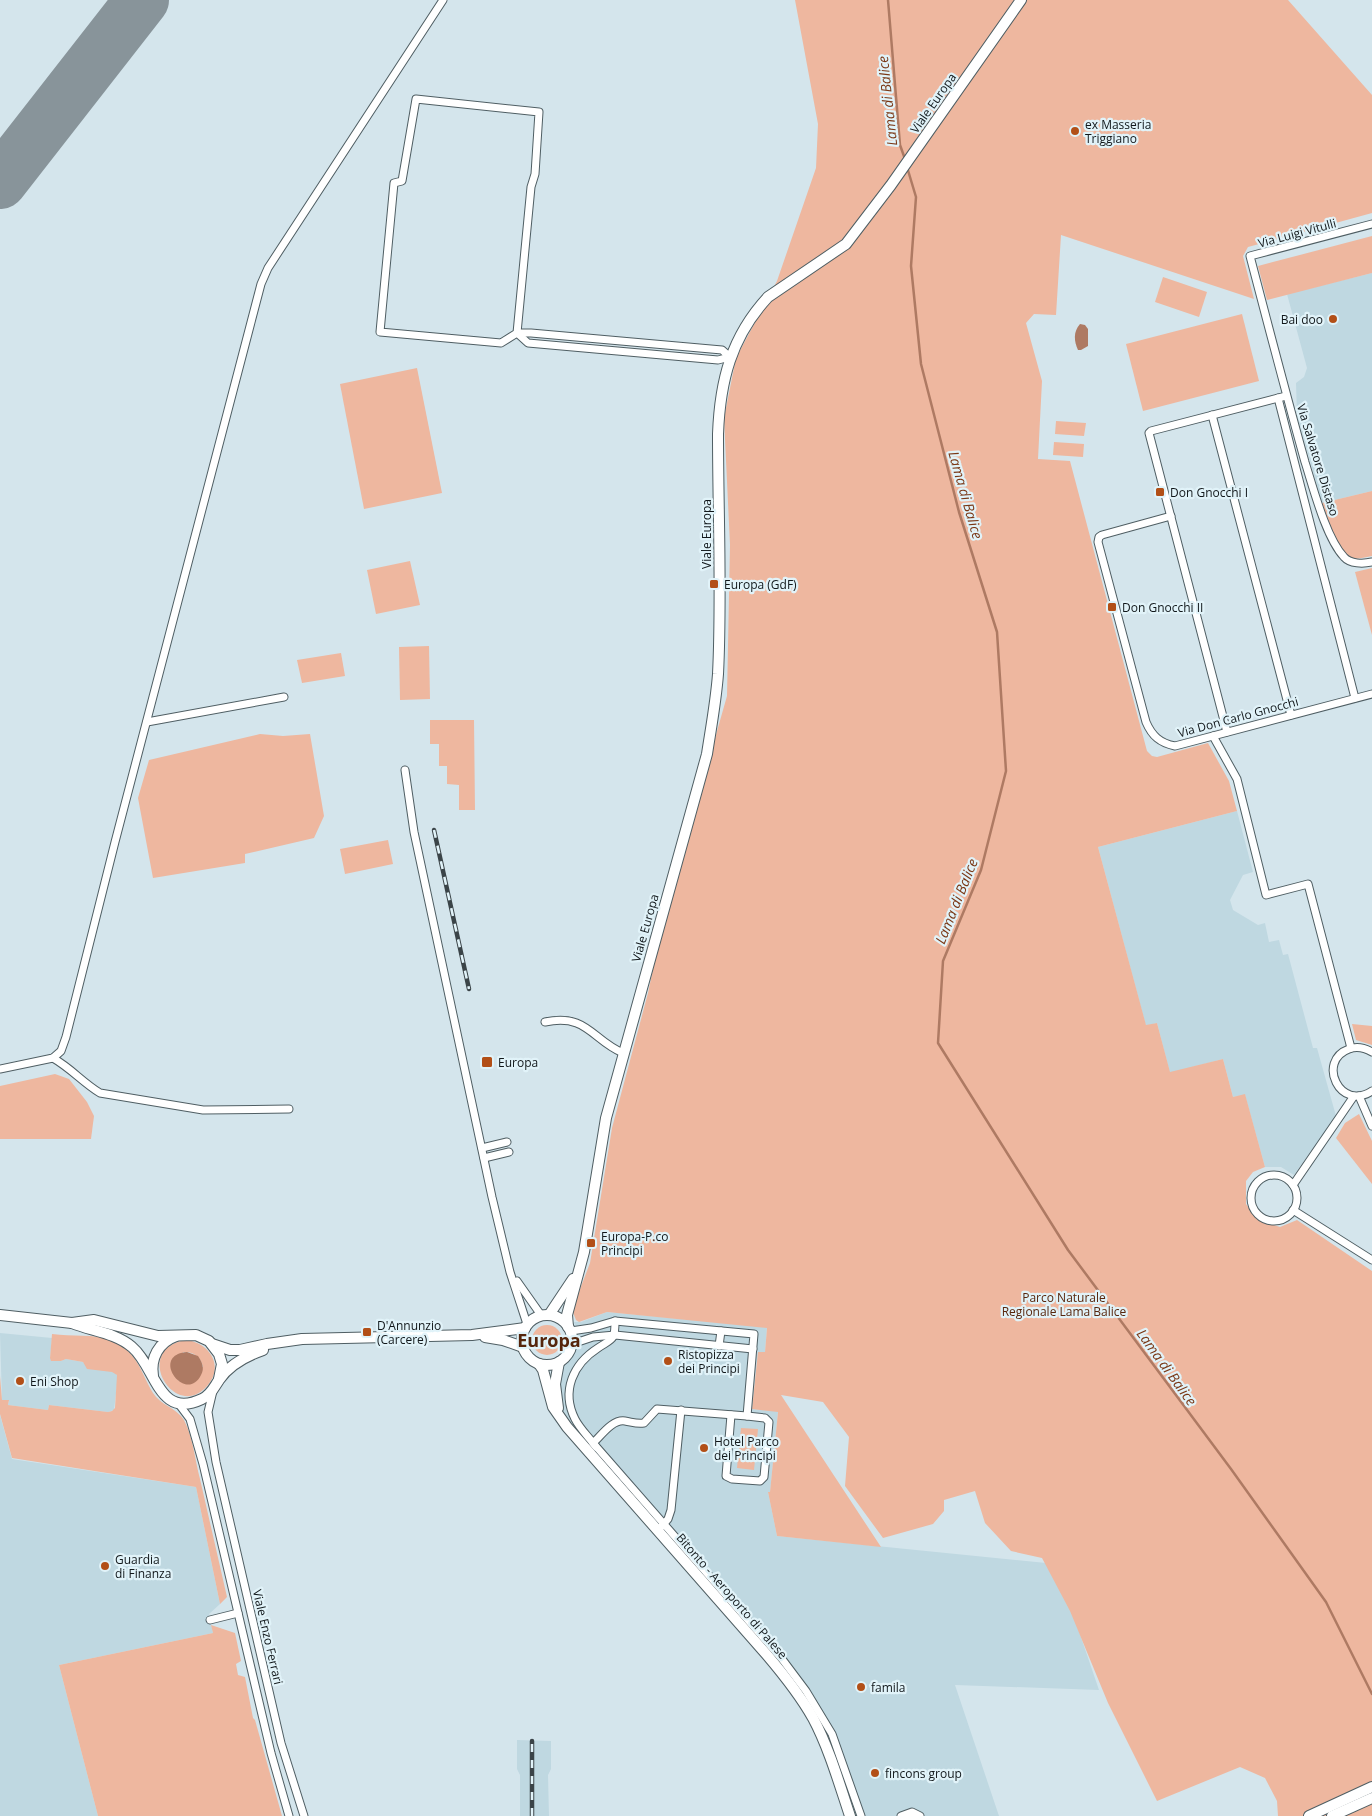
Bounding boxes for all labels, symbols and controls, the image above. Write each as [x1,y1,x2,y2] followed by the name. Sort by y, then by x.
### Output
[873,55,901,147] water label: Lama di Balice
[906,69,960,137] street label: Viale Europa
[1085,116,1151,147] place label: ex Masseria Triggiano
[1069,125,1081,137] marker: ex Masseria Triggiano
[1256,214,1338,252] street label: Via Luigi Vitulli
[1281,311,1323,328] place label: Bai doo
[1327,313,1339,325] marker: Bai doo
[1293,402,1343,518] street label: Via Salvatore Distaso
[944,449,988,541] water label: Lama di Balice
[1170,484,1248,501] place label: Don Gnocchi I
[1154,486,1166,498] marker: Don Gnocchi I
[698,499,715,569] street label: Viale Europa
[724,576,797,593] place label: Europa (GdF)
[708,578,720,590] marker: Europa (GdF)
[1122,599,1203,616] place label: Don Gnocchi II
[1106,601,1118,613] marker: Don Gnocchi II
[1176,693,1300,741] street label: Via Don Carlo Gnocchi
[930,856,982,946] water label: Lama di Balice
[627,892,663,964] street label: Viale Europa
[498,1054,538,1071] place label: Europa
[480,1055,494,1069] marker: Europa
[601,1228,668,1259] place label: Europa-P.co Principi
[585,1237,597,1249] marker: Europa-P.co Principi
[1002,1289,1127,1320] park label: Parco Naturale Regionale Lama Balice
[377,1317,441,1348] place label: D'Annunzio (Carcere)
[1133,1325,1201,1409] water label: Lama di Balice
[361,1326,373,1338] marker: D'Annunzio (Carcere)
[517,1328,581,1352] district label: Europa
[678,1346,740,1377] place label: Ristopizza dei Principi
[662,1355,674,1367] marker: Ristopizza dei Principi
[30,1373,79,1390] place label: Eni Shop
[14,1375,26,1387] marker: Eni Shop
[714,1433,779,1464] place label: Hotel Parco dei Principi
[698,1442,710,1454] marker: Hotel Parco dei Principi
[673,1530,792,1663] street label: Bitonto - Aeroporto di Palese
[115,1551,171,1582] place label: Guardia di Finanza
[99,1560,111,1572] marker: Guardia di Finanza
[249,1588,287,1686] street label: Viale Enzo Ferrari
[871,1679,906,1696] place label: famila
[855,1681,867,1693] marker: famila
[885,1765,962,1782] place label: fincons group
[869,1767,881,1779] marker: fincons group

